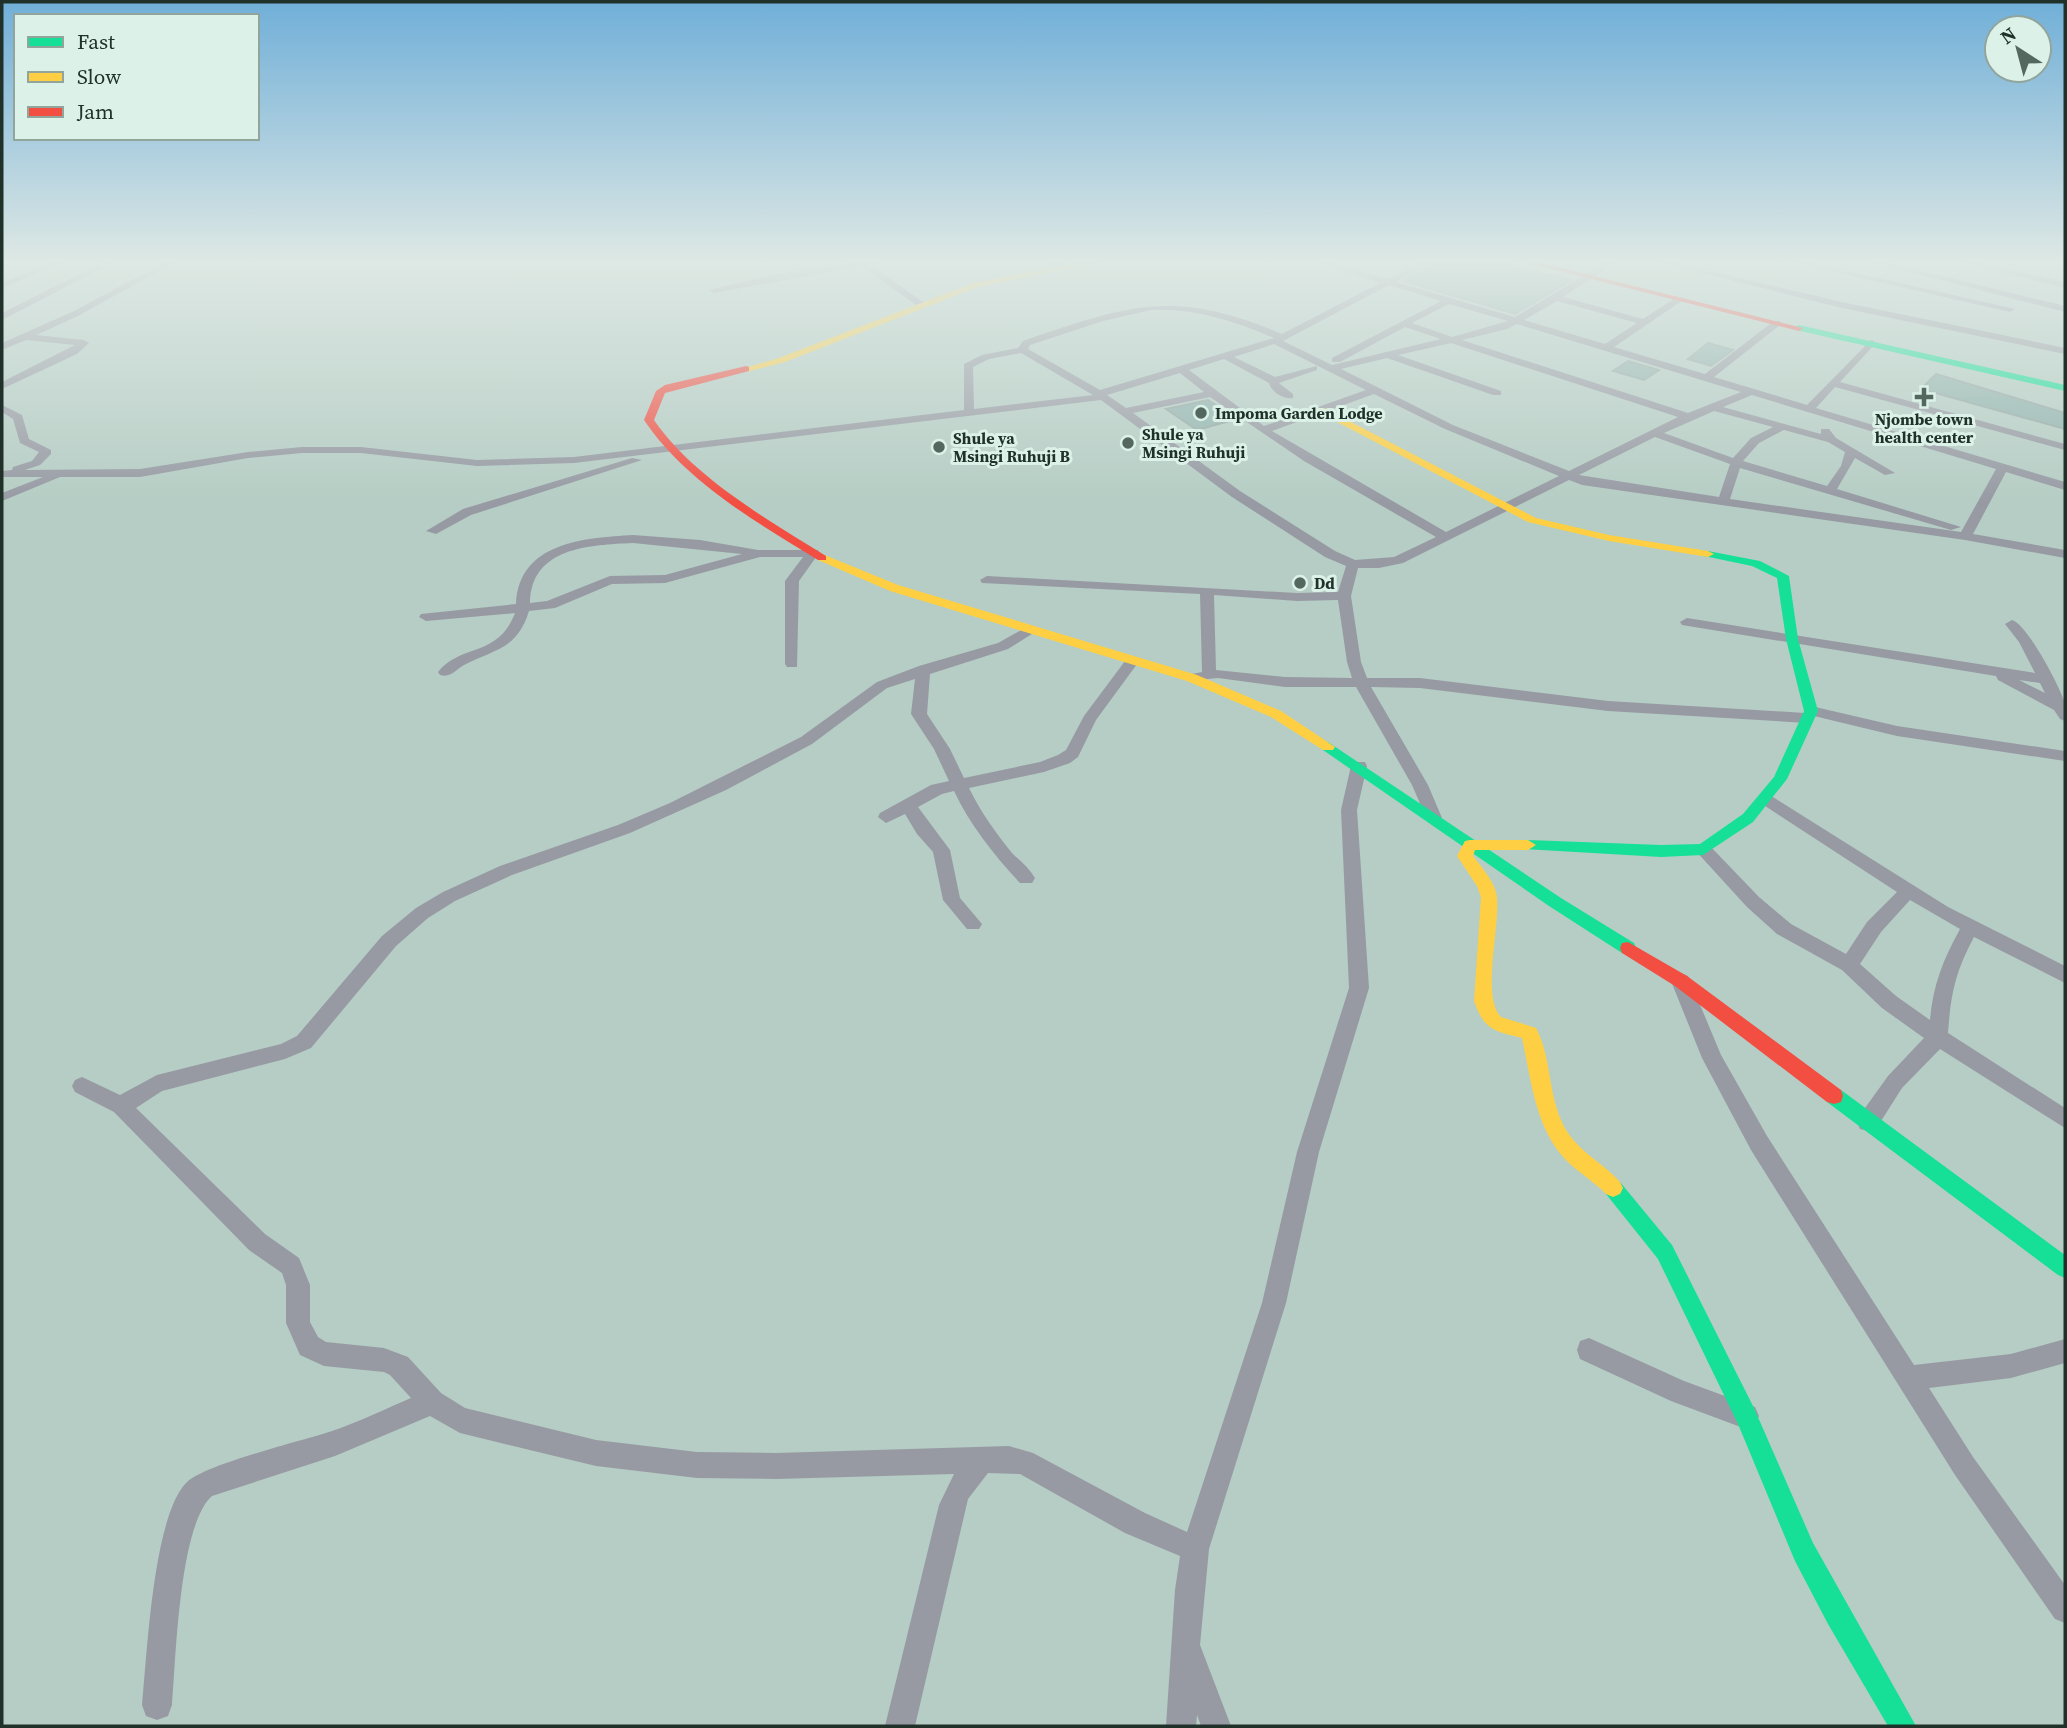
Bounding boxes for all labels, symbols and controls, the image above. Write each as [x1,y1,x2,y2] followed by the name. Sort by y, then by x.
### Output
[14,14,259,140] legend
[1983,14,2053,84] north arrow
[1995,21,2021,50] text: N
[77,27,115,56] text: Fast
[77,62,121,91] text: Slow
[76,97,114,126] text: Jam
[1914,387,1934,407] marker: Njombe town health center
[1215,402,1383,424] place label: Impoma Garden Lodge
[1193,405,1209,421] marker: Impoma Garden Lodge
[1875,408,1974,448] place label: Njombe town health center
[1142,423,1245,463] place label: Shule ya Msingi Ruhuji
[953,427,1071,467] place label: Shule ya Msingi Ruhuji B
[1120,435,1136,451] marker: Shule ya Msingi Ruhuji
[931,439,947,455] marker: Shule ya Msingi Ruhuji B
[1314,572,1335,594] place label: Dd
[1292,575,1308,591] marker: Dd

